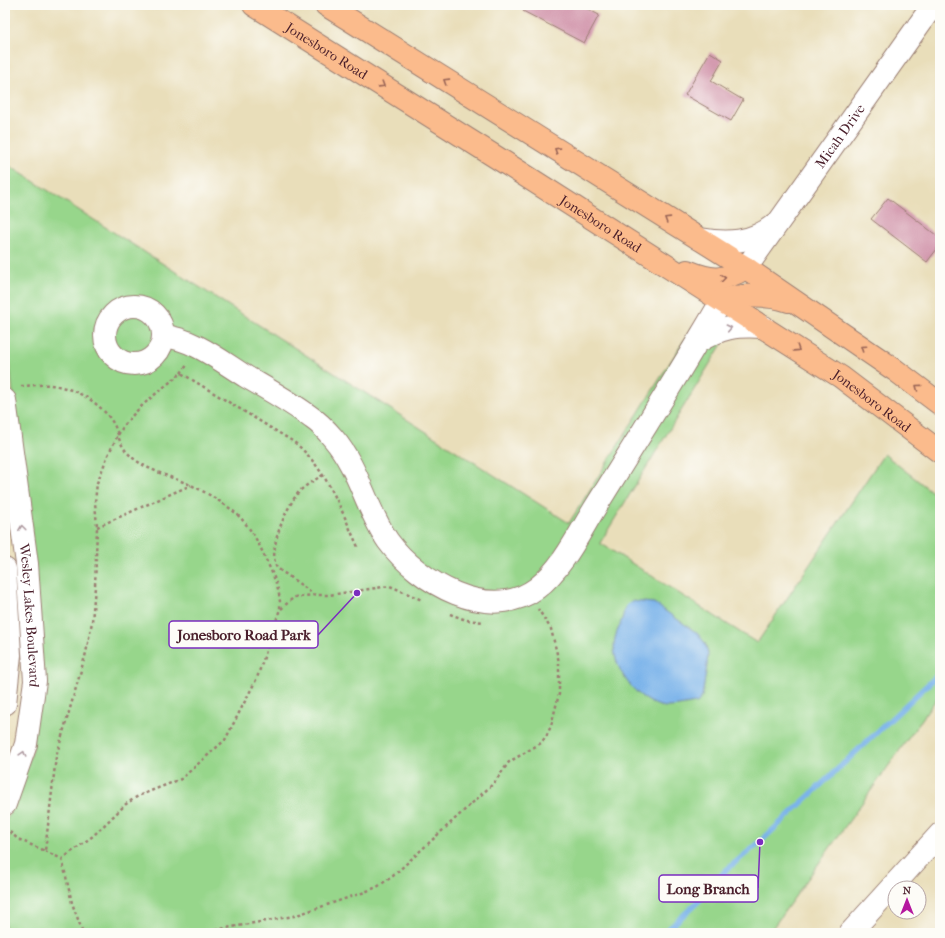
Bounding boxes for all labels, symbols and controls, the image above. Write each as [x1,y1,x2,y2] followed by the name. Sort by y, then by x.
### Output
[282,18,371,83] street label: Jonesboro Road
[443,79,450,86] one-way arrow
[378,81,385,88] one-way arrow
[811,101,868,171] street label: Micah Drive
[554,148,561,155] one-way arrow
[556,191,645,256] street label: Jonesboro Road
[664,216,671,223] one-way arrow
[720,273,726,282] one-way arrow
[726,324,733,332] one-way arrow
[793,344,800,351] one-way arrow
[860,345,867,352] one-way arrow
[829,365,915,436] street label: Jonesboro Road
[915,384,922,391] one-way arrow
[18,525,27,531] one-way arrow
[16,541,44,689] street label: Wesley Lakes Boulevard
[169,621,318,648] callout: Jonesboro Road Park
[175,626,312,644] text: Jonesboro Road Park
[18,751,27,758] one-way arrow
[659,875,758,902] callout: Long Branch
[666,880,750,898] text: Long Branch
[887,880,927,920] north arrow
[903,884,912,897] text: N

